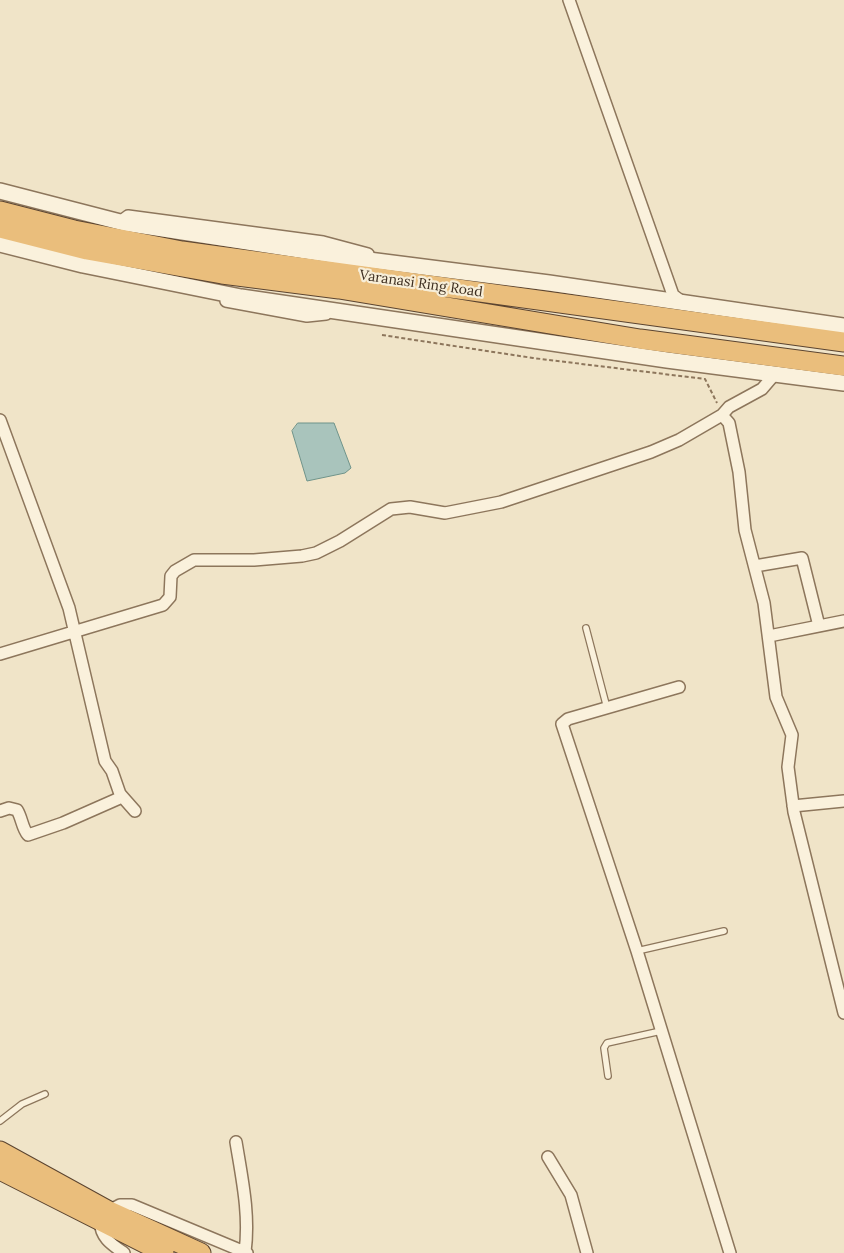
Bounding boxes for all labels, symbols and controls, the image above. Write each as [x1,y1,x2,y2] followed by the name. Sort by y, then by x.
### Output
[358,267,484,301] street label: Varanasi Ring Road

